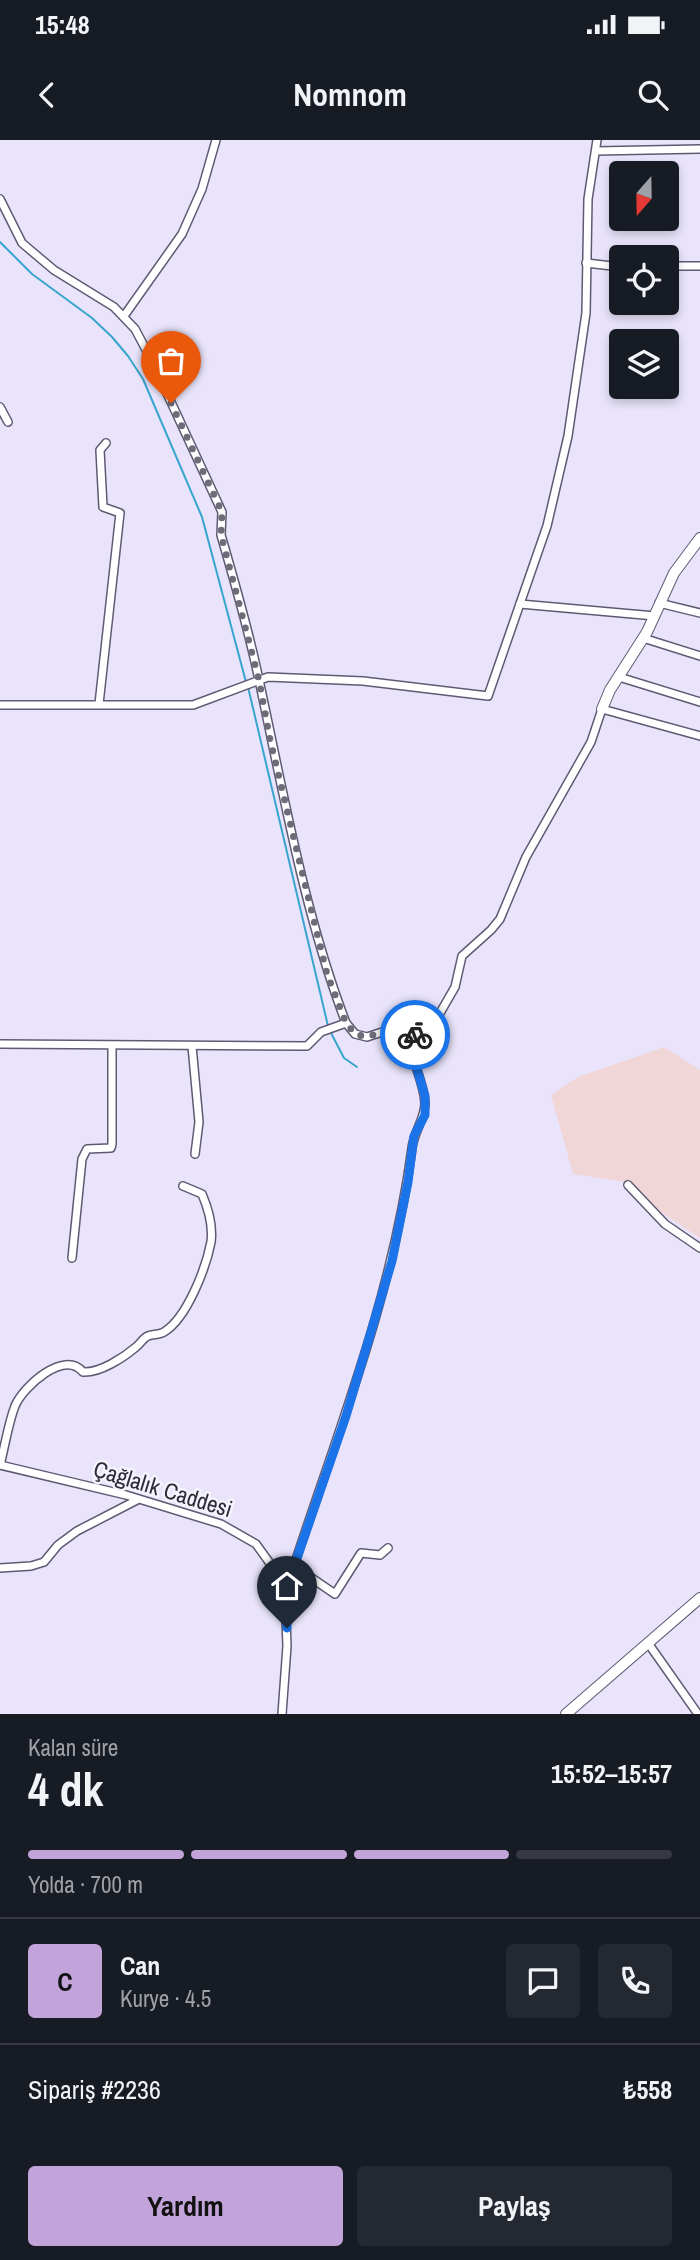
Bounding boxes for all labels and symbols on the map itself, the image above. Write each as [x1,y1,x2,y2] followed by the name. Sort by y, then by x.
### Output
[609,161,679,231] north arrow
[141,331,201,403] pin
[380,1000,450,1070] courier
[90,1453,236,1524] street label: Çağlalık Caddesi
[257,1556,317,1628] pin

